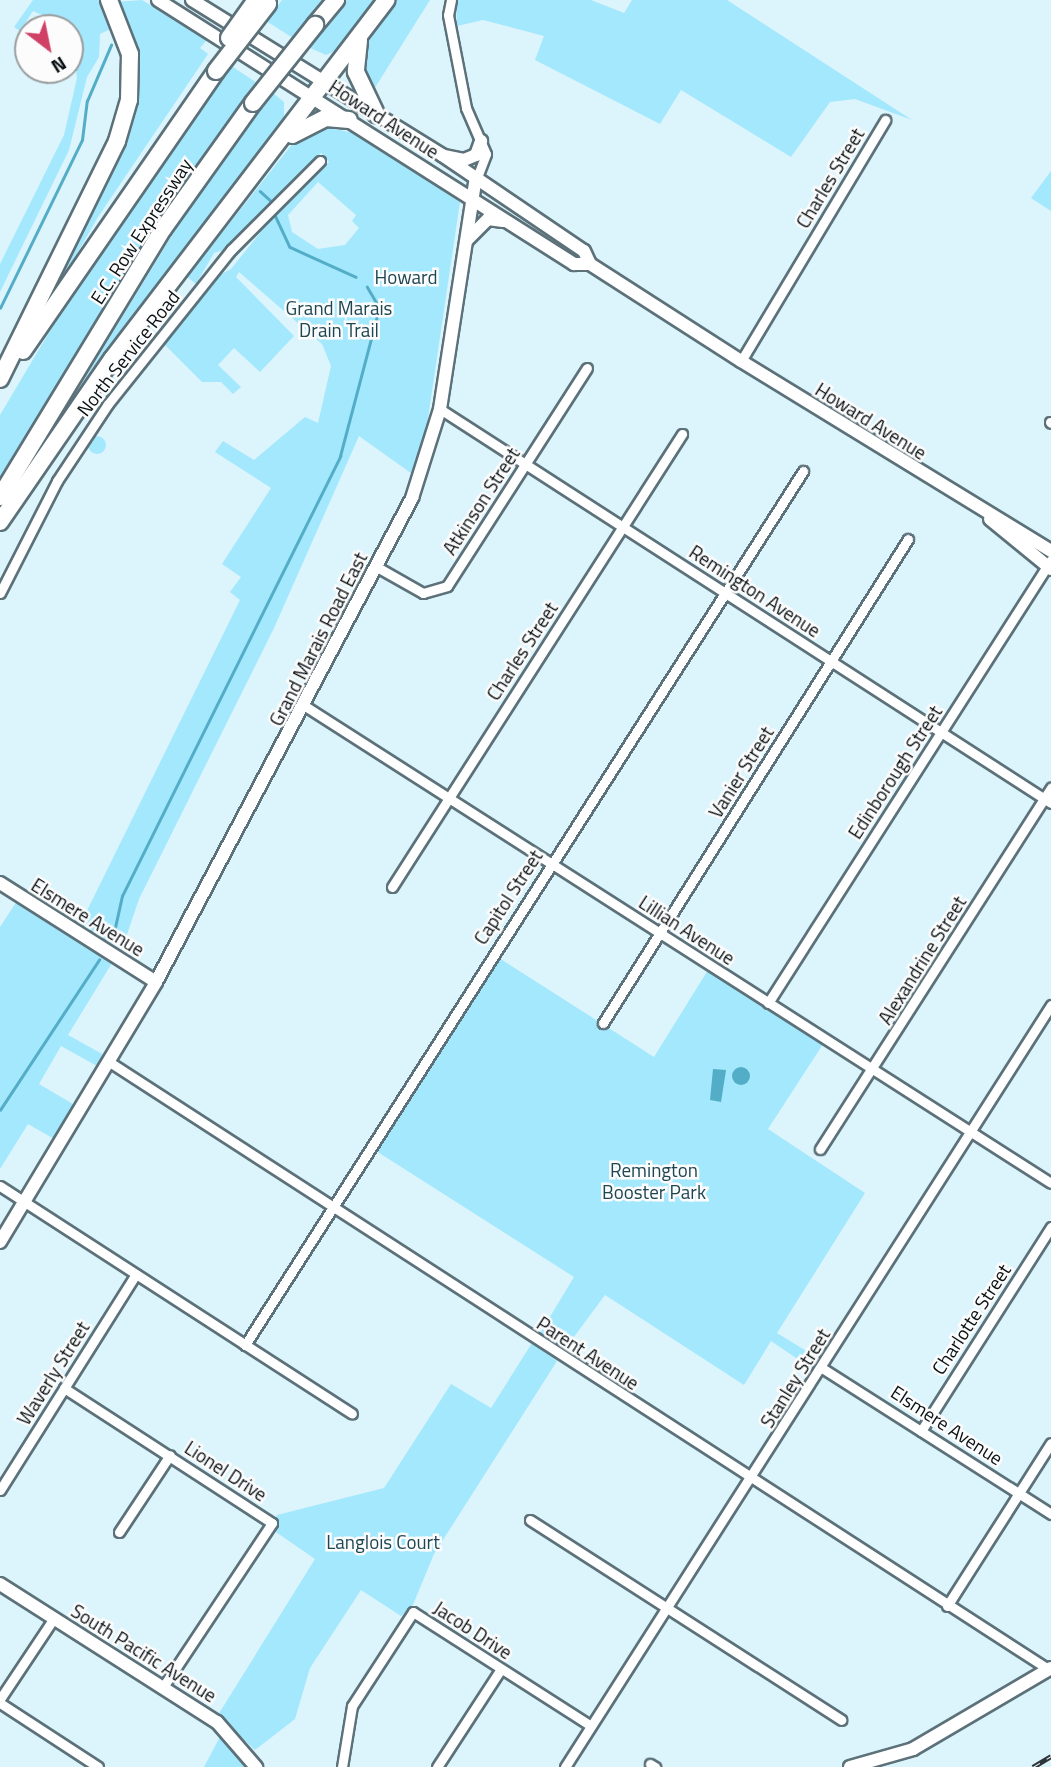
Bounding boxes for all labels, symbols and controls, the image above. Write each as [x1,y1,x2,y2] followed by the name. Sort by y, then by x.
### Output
[14,14,84,84] north arrow
[46,50,73,81] text: N
[325,75,443,163] street label: Howard Avenue
[791,124,869,232] street label: Charles Street
[85,154,197,308] street label: E.C. Row Expressway
[375,266,437,288] park label: Howard
[72,286,184,420] street label: North Service Road
[286,297,392,341] park label: Grand Marais Drain Trail
[811,378,931,464] street label: Howard Avenue
[438,443,524,559] street label: Atkinson Street
[685,540,825,642] street label: Remington Avenue
[264,548,372,730] street label: Grand Marais Road East
[482,598,562,704] street label: Charles Street
[843,701,947,843] street label: Edinborough Street
[704,722,778,822] street label: Vanier Street
[469,845,547,949] street label: Capitol Street
[27,873,149,961] street label: Elsmere Avenue
[635,891,739,969] street label: Lillian Avenue
[873,892,971,1028] street label: Alexandrine Street
[602,1159,706,1203] park label: Remington Booster Park
[927,1260,1015,1378] street label: Charlotte Street
[533,1312,643,1394] street label: Parent Avenue
[12,1317,94,1429] street label: Waverly Street
[755,1324,835,1432] street label: Stanley Street
[887,1380,1007,1470] street label: Elsmere Avenue
[181,1436,271,1506] street label: Lionel Drive
[326,1531,440,1553] park label: Langlois Court
[429,1596,517,1664] street label: Jacob Drive
[67,1599,221,1707] street label: South Pacific Avenue

